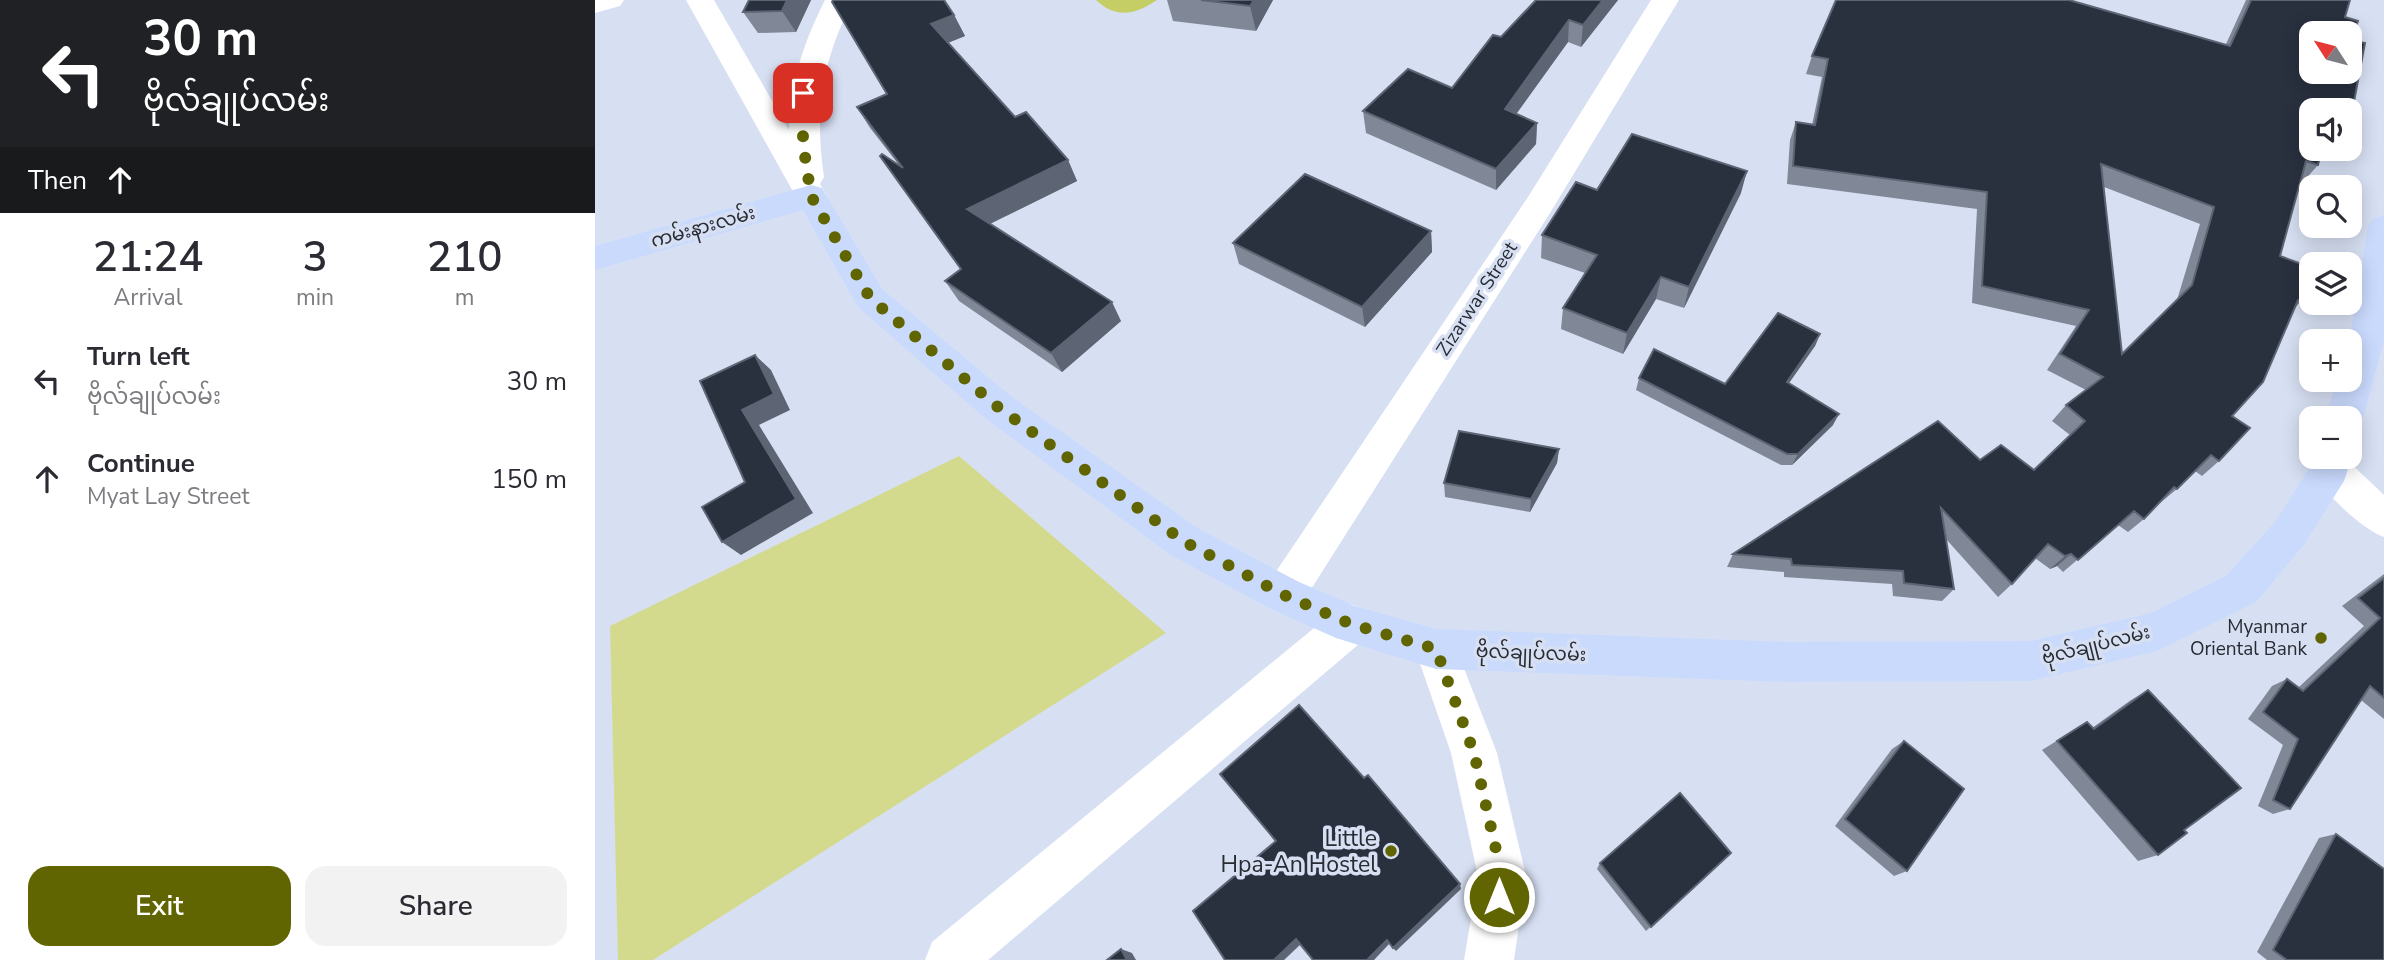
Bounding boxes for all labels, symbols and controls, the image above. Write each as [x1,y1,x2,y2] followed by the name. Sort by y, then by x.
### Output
[143,5,258,72] text: 30 m
[2299,21,2363,84] north arrow
[2299,21,2362,469] map controls
[28,28,119,119] icon: left
[773,63,833,123] pin
[784,74,822,112] icon: arrive
[143,79,329,122] text: ဗိုလ်ချုပ်လမ်း
[2299,98,2362,161] button: sound
[101,161,139,199] icon: ahead
[28,163,87,198] text: Then
[2299,175,2362,238] button: search
[647,198,759,256] street label: ကမ်းနားလမ်း
[93,229,203,286] text: 21:24
[302,229,328,286] text: 3
[427,229,502,286] text: 210
[1430,237,1524,361] street label: Zizarwar Street
[2299,252,2362,315] button: layers
[113,282,183,313] text: Arrival
[296,282,334,313] text: min
[455,282,474,313] text: m
[2299,329,2362,392] button: +
[87,339,190,374] text: Turn left
[28,362,66,400] icon: left
[507,364,567,399] text: 30 m
[87,381,221,412] text: ဗိုလ်ချုပ်လမ်း
[2299,406,2362,469] button: −
[87,446,195,481] text: Continue
[28,460,66,498] icon: ahead
[491,462,567,497] text: 150 m
[87,481,249,512] text: Myat Lay Street
[2190,614,2307,662] place label: Myanmar Oriental Bank
[2039,617,2154,674] street label: ဗိုလ်ချုပ်လမ်း
[2313,630,2329,646] marker: Myanmar Oriental Bank
[1475,636,1587,671] street label: ဗိုလ်ချုပ်လမ်း
[1221,823,1377,880] place label: Little Hpa-An Hostel
[1383,843,1399,859] marker: Little Hpa-An Hostel
[1462,860,1536,934] position arrow
[28,866,291,946] button: Exit
[305,866,567,946] button: Share

